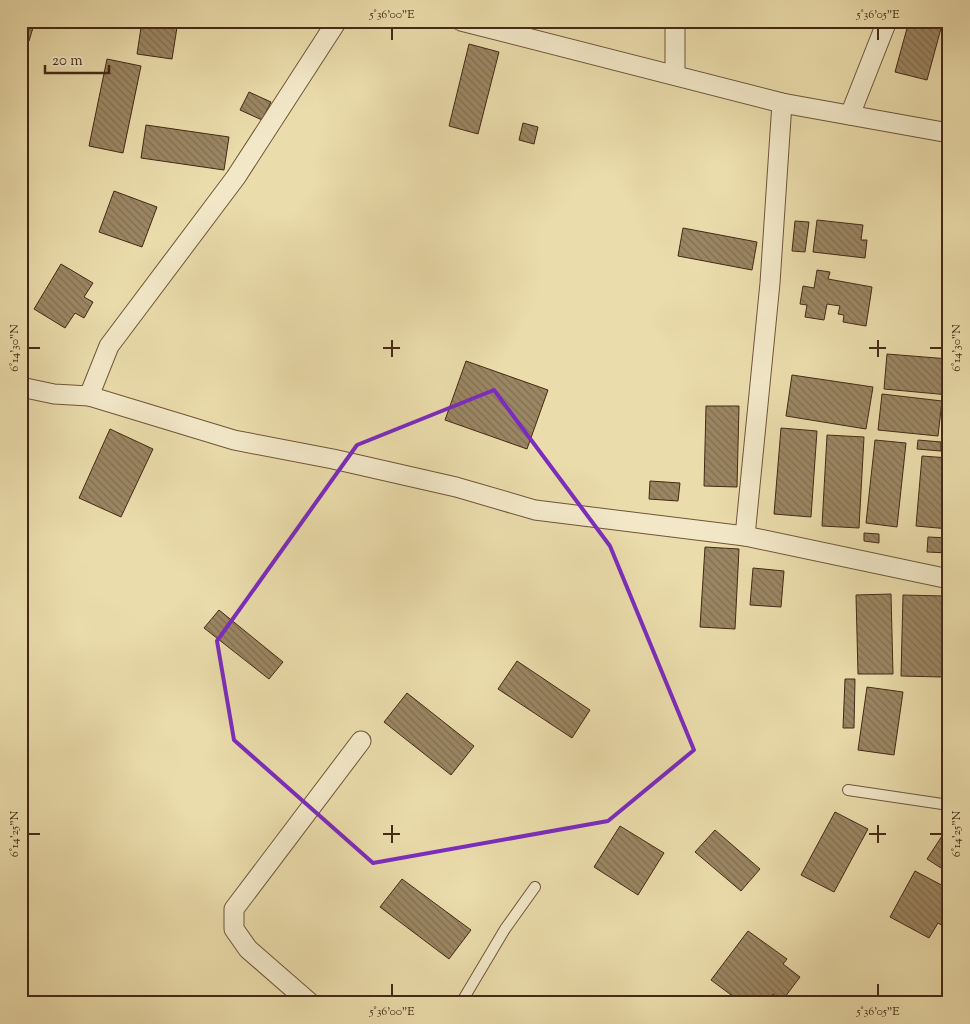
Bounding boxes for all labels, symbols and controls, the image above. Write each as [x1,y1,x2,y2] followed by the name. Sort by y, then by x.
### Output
[368,6,415,24] text: 5°36'00"E
[855,6,900,24] text: 5°36'05"E
[45,42,109,74] scale bar
[52,51,83,72] text: 20 m
[6,324,24,372] text: 6°14'30"N
[948,324,966,372] text: 6°14'30"N
[6,810,24,857] text: 6°14'25"N
[948,810,966,857] text: 6°14'25"N
[368,1003,415,1021] text: 5°36'00"E
[855,1003,900,1021] text: 5°36'05"E

